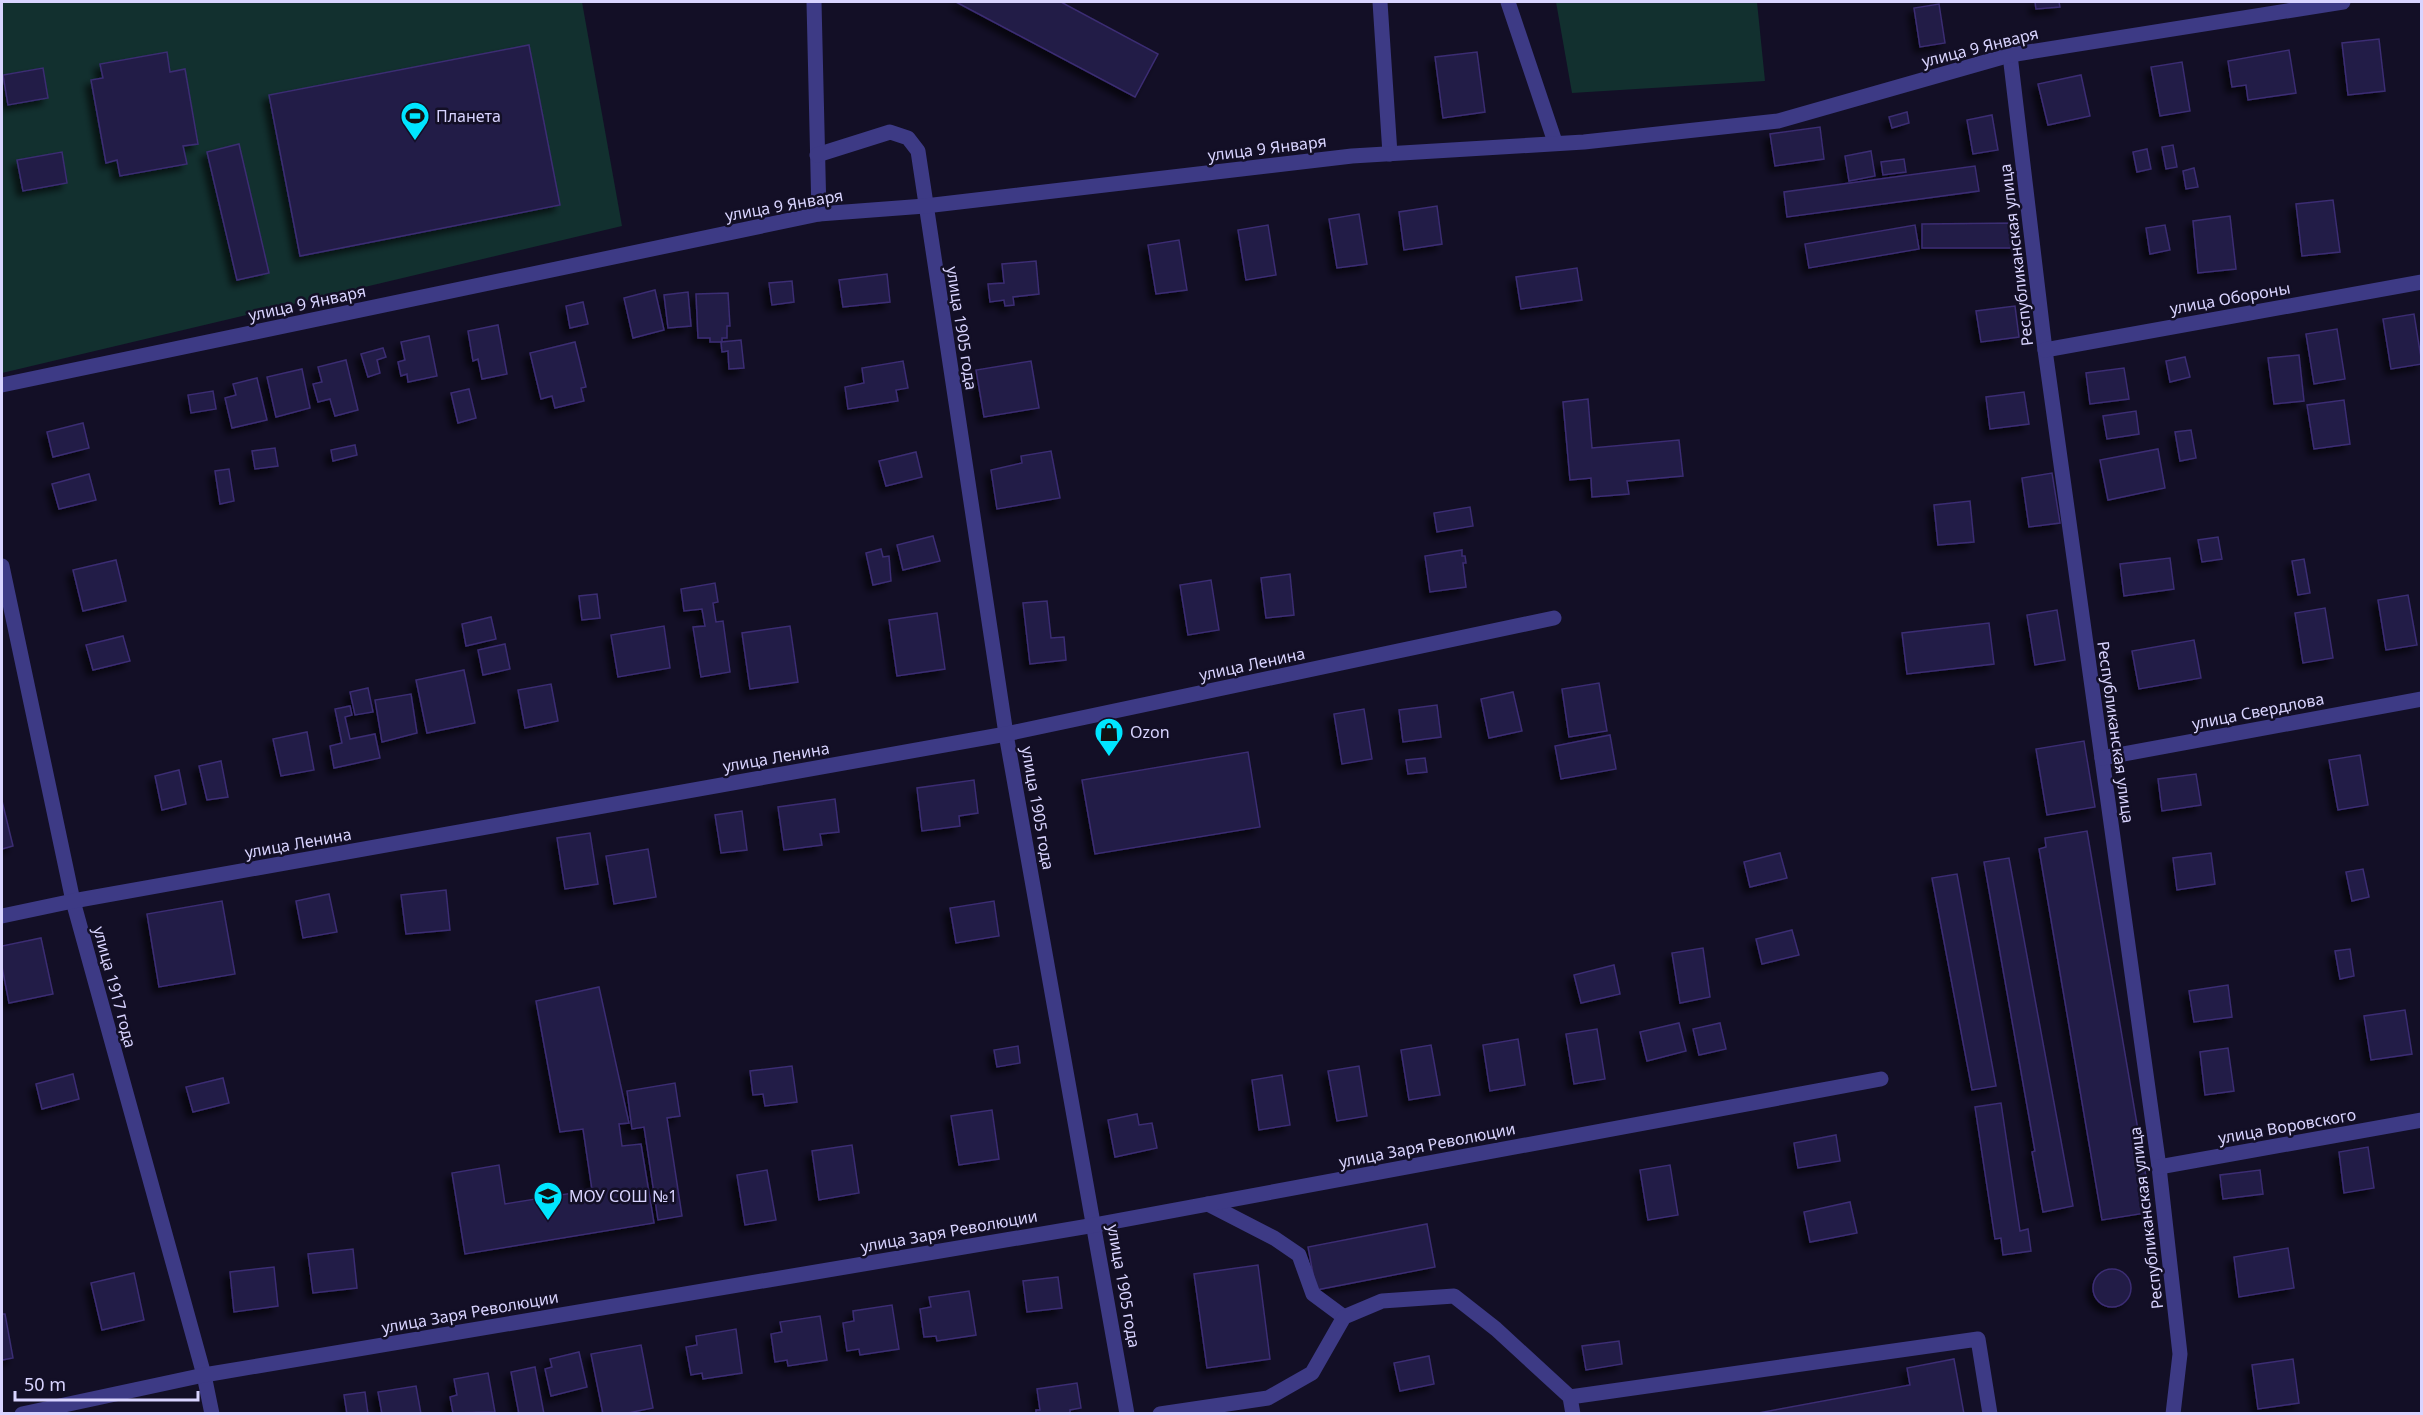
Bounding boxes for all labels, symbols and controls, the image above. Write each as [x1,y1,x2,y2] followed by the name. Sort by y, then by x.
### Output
[1919,22,2041,72] street label: улица 9 Января
[399,100,431,142] sports icon: Планета
[436,105,501,127] place label: Планета
[1206,130,1328,166] street label: улица 9 Января
[1994,163,2038,347] street label: Республиканская улица
[723,184,845,226] street label: улица 9 Января
[941,265,983,391] street label: улица 1905 года
[2168,277,2292,319] street label: улица Обороны
[246,280,368,326] street label: улица 9 Января
[2092,640,2140,824] street label: Республиканская улица
[1197,642,1307,686] street label: улица Ленина
[2190,687,2326,735] street label: улица Свердлова
[1093,716,1125,758] shop icon: Ozon
[1130,721,1170,743] place label: Ozon
[721,737,831,777] street label: улица Ленина
[1016,744,1060,872] street label: улица 1905 года
[243,823,353,863] street label: улица Ленина
[88,924,142,1050] street label: улица 1917 года
[2216,1103,2358,1149] street label: улица Воровского
[1337,1117,1517,1173] street label: улица Заря Революции
[2124,1126,2168,1310] street label: Республиканская улица
[532,1180,564,1222] school or university icon: МОУ СОШ №1
[569,1185,677,1207] place label: МОУ СОШ №1
[859,1205,1039,1257] street label: улица Заря Революции
[1102,1222,1146,1350] street label: улица 1905 года
[380,1286,560,1338] street label: улица Заря Революции
[15,1364,198,1402] scale bar
[24,1372,66,1396] text: 50 m

